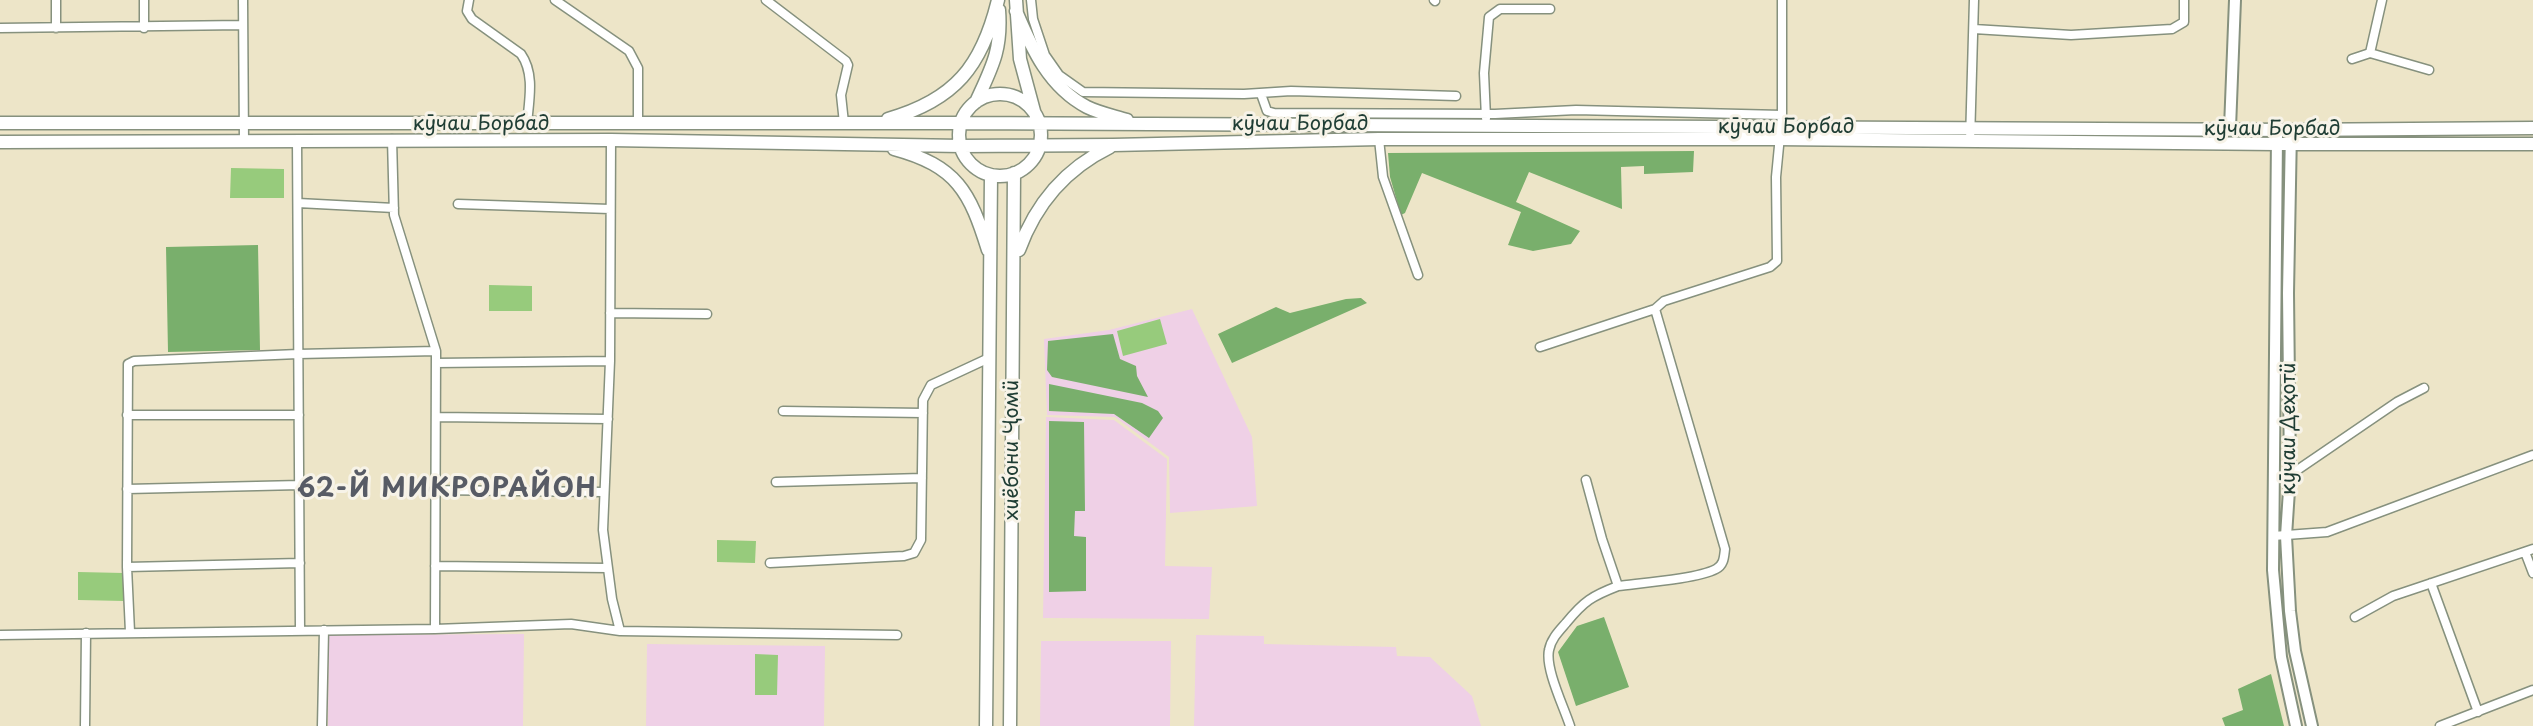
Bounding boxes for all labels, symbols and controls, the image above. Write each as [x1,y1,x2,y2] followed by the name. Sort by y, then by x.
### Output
[413,112,549,136] street label: кӯчаи Борбад
[1232,112,1368,136] street label: кӯчаи Борбад
[1718,115,1854,139] street label: кӯчаи Борбад
[2204,117,2340,141] street label: кӯчаи Борбад
[2277,363,2301,495] street label: кӯчаи Деҳотӣ
[1000,380,1024,520] street label: хиёбони Ҷомӣ
[297,474,597,506] district label: 62-Й МИКРОРАЙОН

